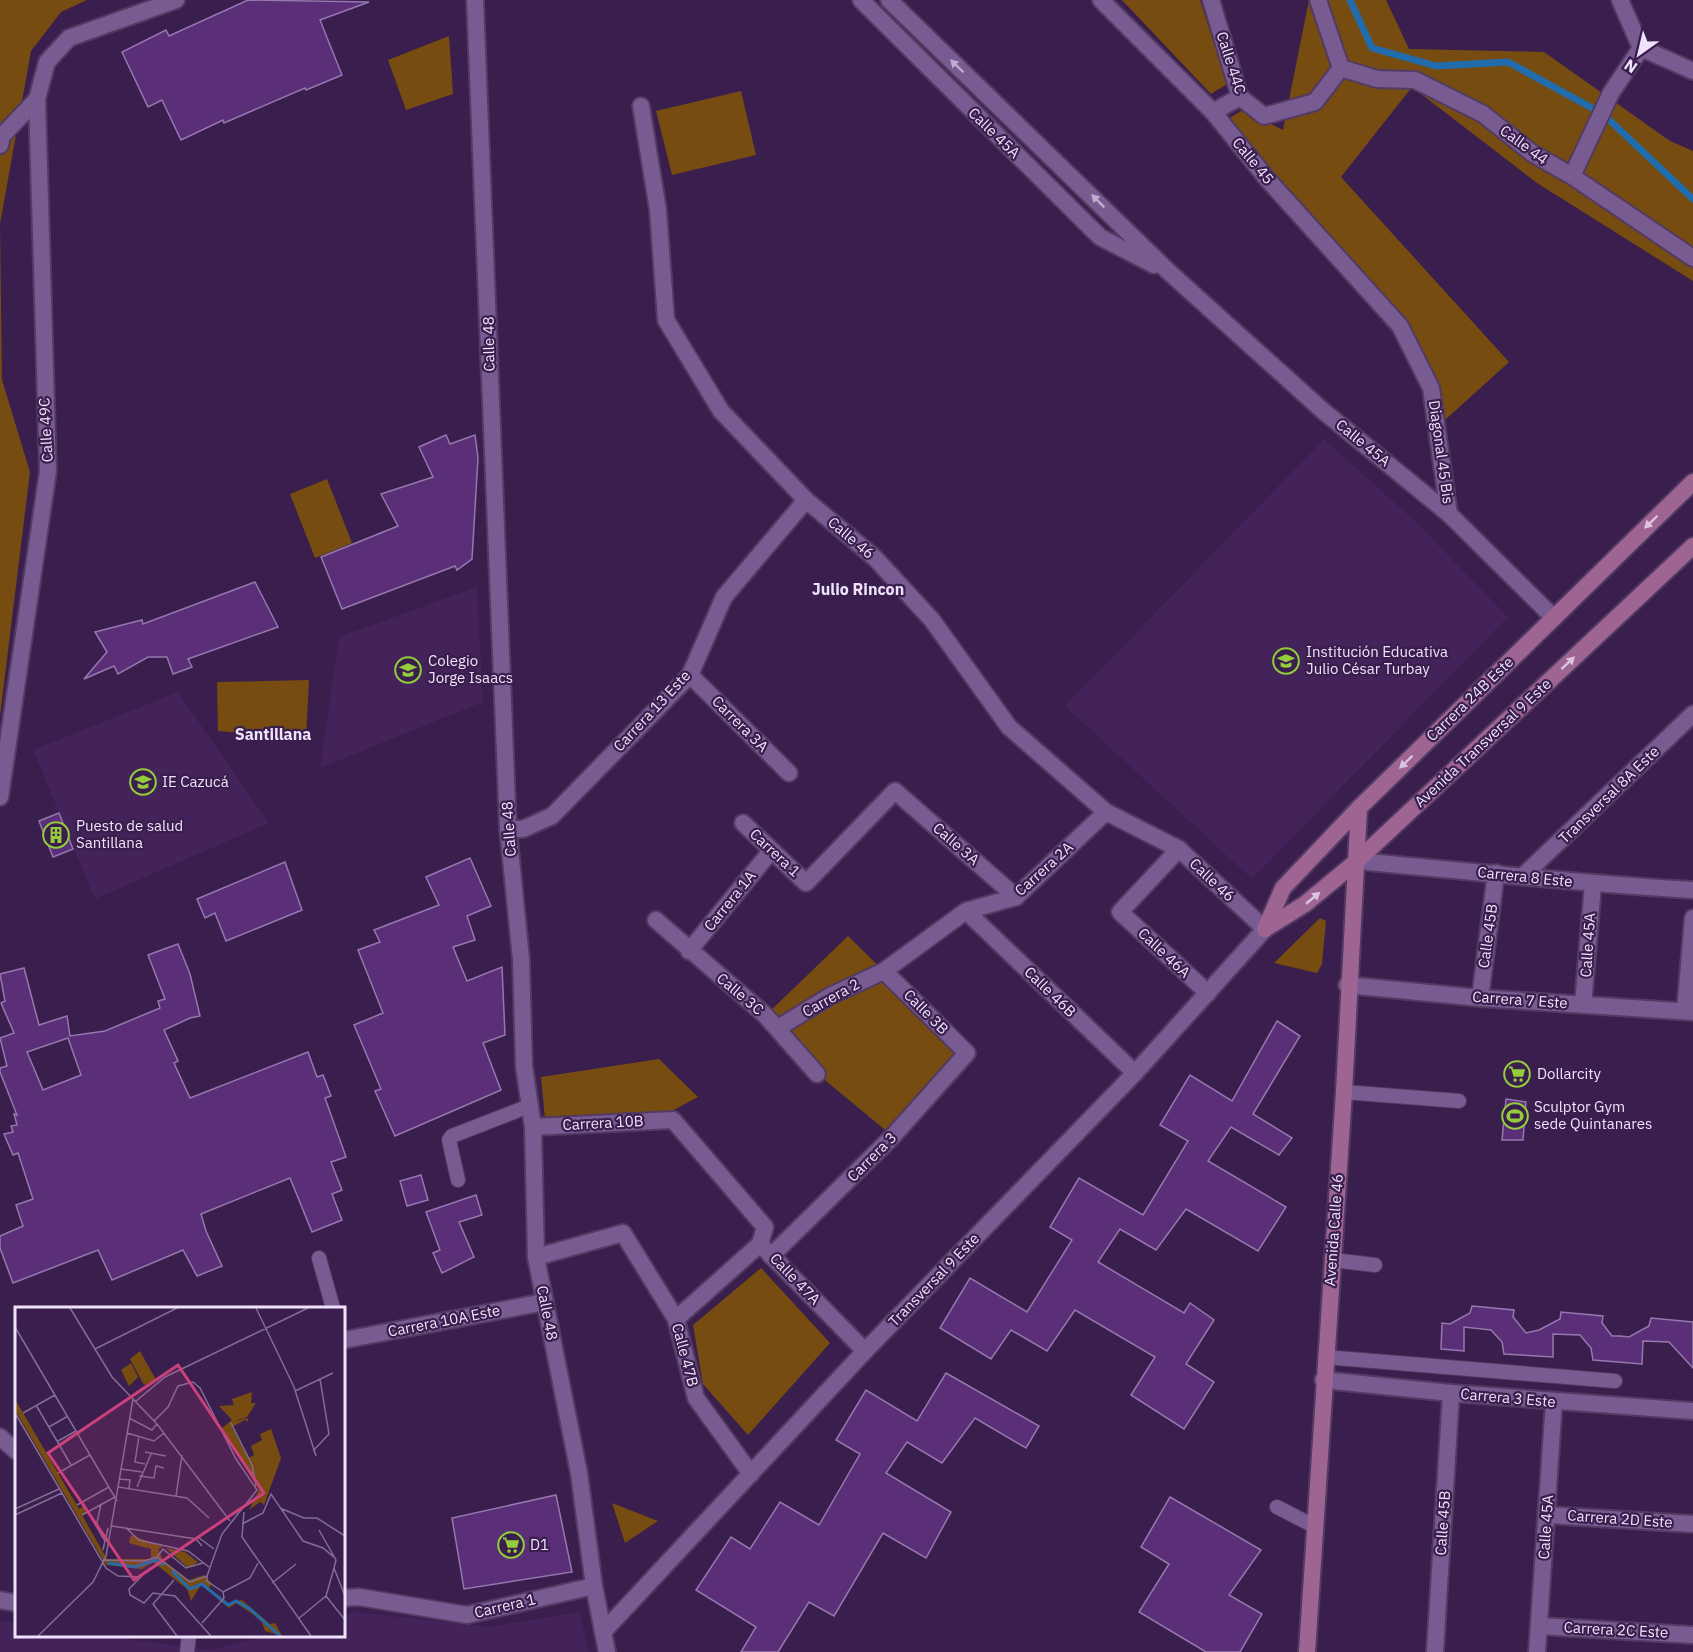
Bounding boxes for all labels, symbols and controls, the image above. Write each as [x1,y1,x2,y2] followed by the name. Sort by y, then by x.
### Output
[1609,24,1669,84] north arrow
[1212,29,1250,96] street label: Calle 44C
[1620,55,1641,78] text: N
[950,59,965,73] one-way arrow
[964,103,1025,162] street label: Calle 45A
[1496,121,1552,169] street label: Calle 44
[1228,133,1278,188] street label: Calle 45
[1091,195,1105,209] one-way arrow
[479,316,498,372] street label: Calle 48
[34,397,57,463] street label: Calle 49C
[1425,399,1458,505] street label: Diagonal 45 Bis
[1332,415,1395,471] street label: Calle 45A
[824,513,879,563] street label: Calle 46
[1644,515,1658,529] one-way arrow
[812,579,904,599] district label: Julio Rincon
[1306,642,1448,678] place label: Institución Educativa Julio César Turbay
[1271,646,1301,676] school or university icon: Institución Educativa Julio César Turbay
[428,651,513,687] place label: Colegio Jorge Isaacs
[1422,652,1517,745] street label: Carrera 24B Este
[393,655,423,685] school or university icon: Colegio Jorge Isaacs
[1561,656,1576,670] one-way arrow
[609,666,694,755] street label: Carrera 13 Este
[1410,674,1555,811] street label: Avenida Transversal 9 Este
[708,691,773,756] street label: Carrera 3A
[235,724,311,744] district label: Santillana
[1554,742,1663,847] street label: Transversal 8A Este
[1400,754,1414,768] one-way arrow
[128,767,158,797] school or university icon: IE Cazucá
[162,772,229,791] place label: IE Cazucá
[497,801,520,857] street label: Calle 48
[76,816,183,852] place label: Puesto de salud Santillana
[929,818,984,869] street label: Calle 3A
[41,820,71,850] building icon: Puesto de salud Santillana
[746,824,805,881] street label: Carrera 1
[1011,837,1077,900] street label: Carrera 2A
[1186,854,1239,905] street label: Calle 46
[1477,862,1573,891] street label: Carrera 8 Este
[700,866,760,935] street label: Carrera 1A
[1305,892,1320,905] one-way arrow
[1474,902,1501,969] street label: Calle 45B
[1576,912,1599,978] street label: Calle 45A
[1134,924,1195,982] street label: Calle 46A
[1020,962,1080,1021] street label: Calle 46B
[713,968,768,1019] street label: Calle 3C
[799,974,863,1021] street label: Carrera 2
[900,985,953,1038] street label: Calle 3B
[1472,987,1568,1012] street label: Carrera 7 Este
[1502,1059,1532,1089] supermarket icon: Dollarcity
[1537,1064,1602,1083] place label: Dollarcity
[1534,1097,1652,1133] place label: Sculptor Gym sede Quintanares
[1500,1101,1530,1131] sports icon: Sculptor Gym sede Quintanares
[562,1111,644,1134] street label: Carrera 10B
[843,1128,900,1185] street label: Carrera 3
[1320,1173,1347,1287] street label: Avenida Calle 46
[884,1229,983,1330] street label: Transversal 9 Este
[766,1249,825,1309] street label: Calle 47A
[533,1284,562,1342] street label: Calle 48
[386,1300,502,1341] street label: Carrera 10A Este
[15,1307,345,1637] inset map
[668,1321,703,1389] street label: Calle 47B
[1460,1384,1556,1411] street label: Carrera 3 Este
[1431,1490,1454,1556] street label: Calle 45B
[1534,1494,1557,1560] street label: Calle 45A
[1567,1505,1673,1532] street label: Carrera 2D Este
[496,1530,526,1560] supermarket icon: D1
[530,1535,549,1554] place label: D1
[472,1589,537,1622] street label: Carrera 1
[1563,1617,1669,1642] street label: Carrera 2C Este

